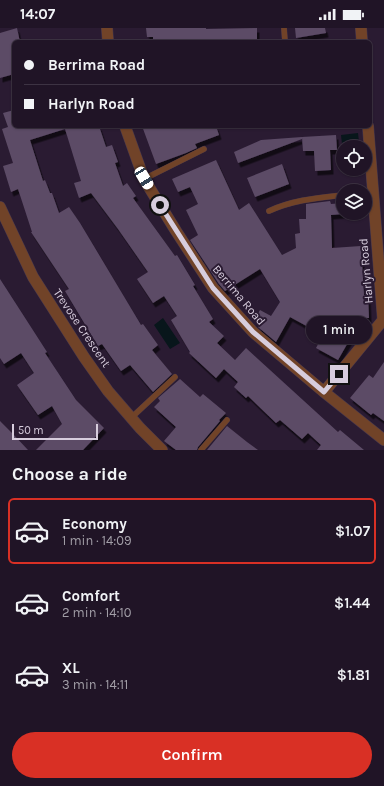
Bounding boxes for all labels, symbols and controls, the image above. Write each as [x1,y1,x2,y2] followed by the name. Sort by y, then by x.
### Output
[20,5,55,23] text: 14:07
[48,56,145,74] text: Berrima Road
[48,95,135,113] text: Harlyn Road
[336,140,372,220] map controls
[336,140,372,176] button: locate
[133,165,155,191] car
[336,184,372,220] button: layers
[151,196,169,214] route start
[356,238,376,304] street label: Harlyn Road
[210,262,268,328] street label: Berrima Road
[51,286,114,370] street label: Trevose Crescent
[306,316,372,344] callout: 1 min
[323,322,355,337] text: 1 min
[330,365,348,383] route end
[12,422,98,441] scale bar
[18,424,44,437] text: 50 m
[12,463,127,485] text: Choose a ride
[14,513,50,549] icon: car
[62,515,127,533] text: Economy
[335,522,370,540] text: $1.07
[62,533,132,548] text: 1 min · 14:09
[14,585,50,621] icon: car
[62,587,120,605] text: Comfort
[334,594,370,612] text: $1.44
[62,605,132,620] text: 2 min · 14:10
[14,657,50,693] icon: car
[62,659,80,677] text: XL
[337,666,370,684] text: $1.81
[62,677,128,692] text: 3 min · 14:11
[12,732,372,778] button: Confirm

